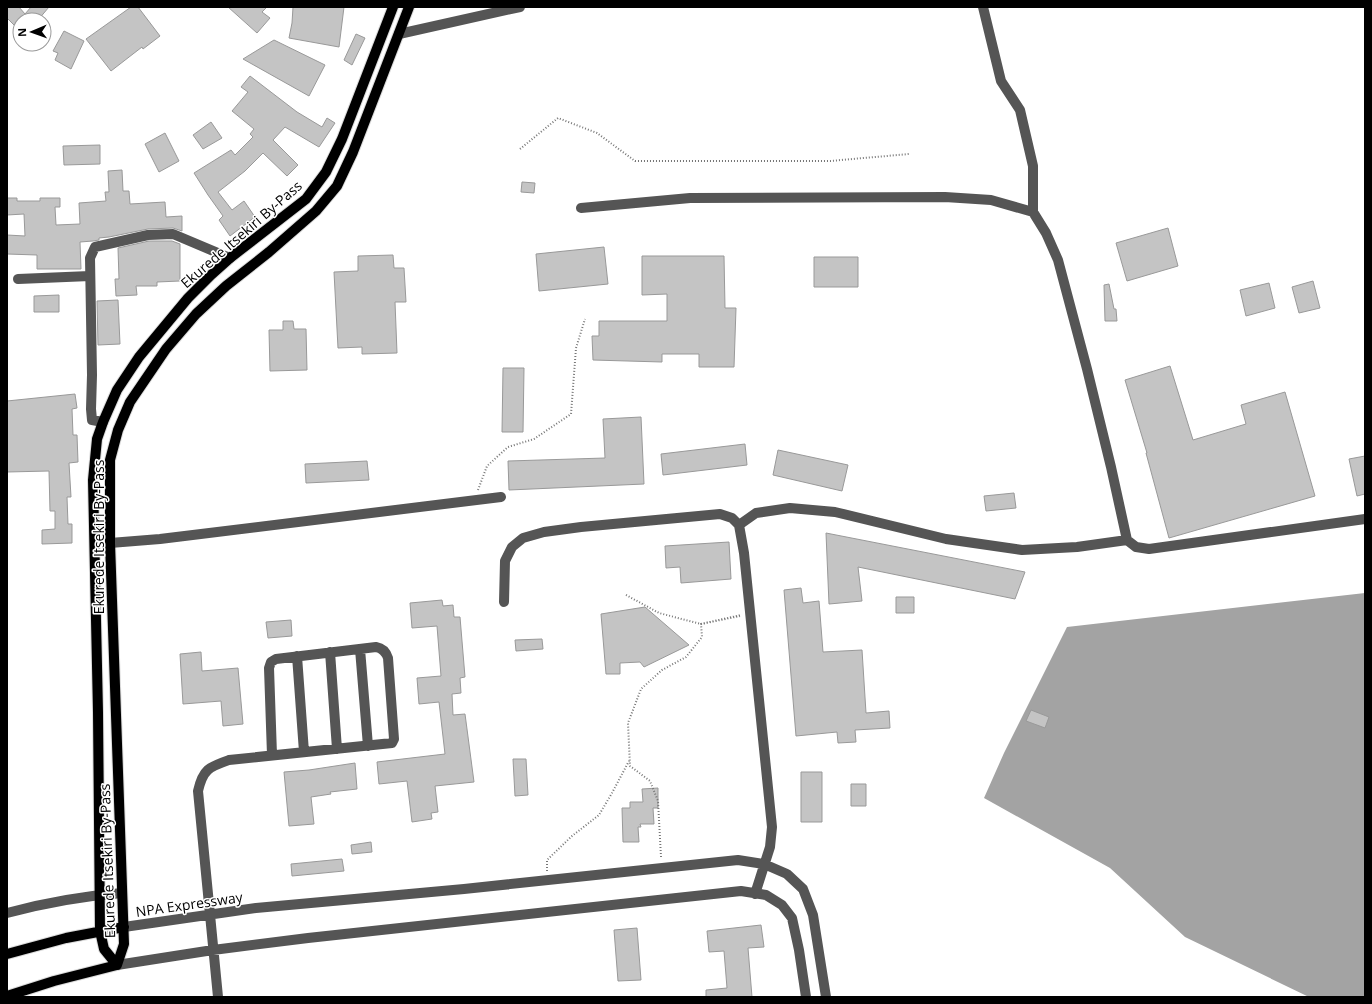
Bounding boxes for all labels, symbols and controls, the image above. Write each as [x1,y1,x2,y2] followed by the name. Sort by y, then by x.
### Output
[12,12,52,52] north arrow
[14,28,29,37] text: N
[176,176,306,292] street label: Ekurede Itsekiri By-Pass
[89,459,108,614] street label: Ekurede Itsekiri By-Pass
[95,783,119,939] street label: Ekurede Itsekiri By-Pass
[134,887,245,921] street label: NPA Expressway

